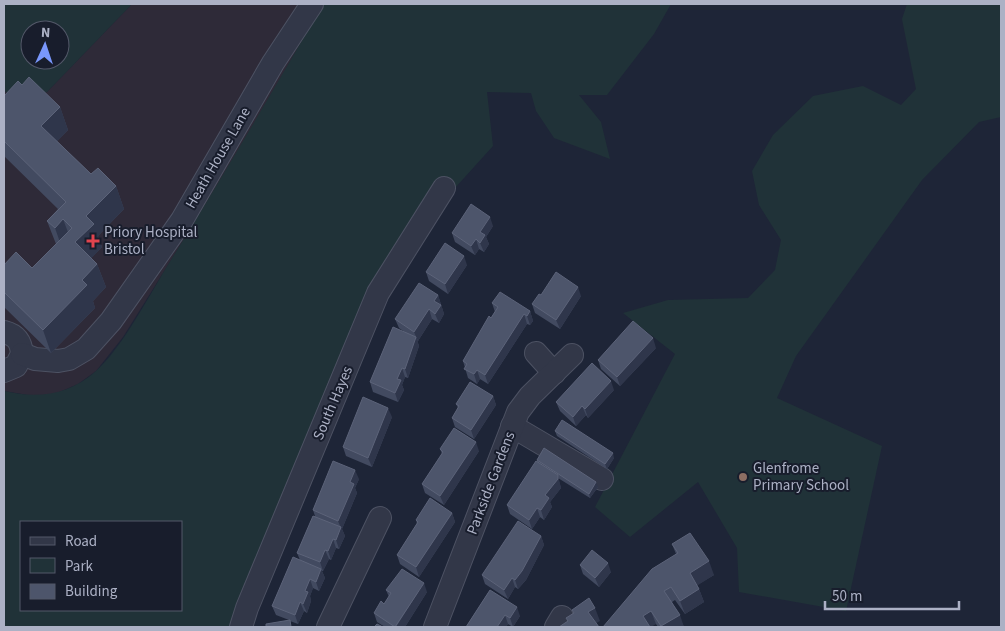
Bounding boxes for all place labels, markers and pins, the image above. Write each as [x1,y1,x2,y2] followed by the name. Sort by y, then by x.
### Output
[104,222,198,260] place label: Priory Hospital Bristol
[86,234,100,248] marker: Priory Hospital Bristol
[753,458,849,496] place label: Glenfrome Primary School
[737,471,749,483] marker: Glenfrome Primary School

